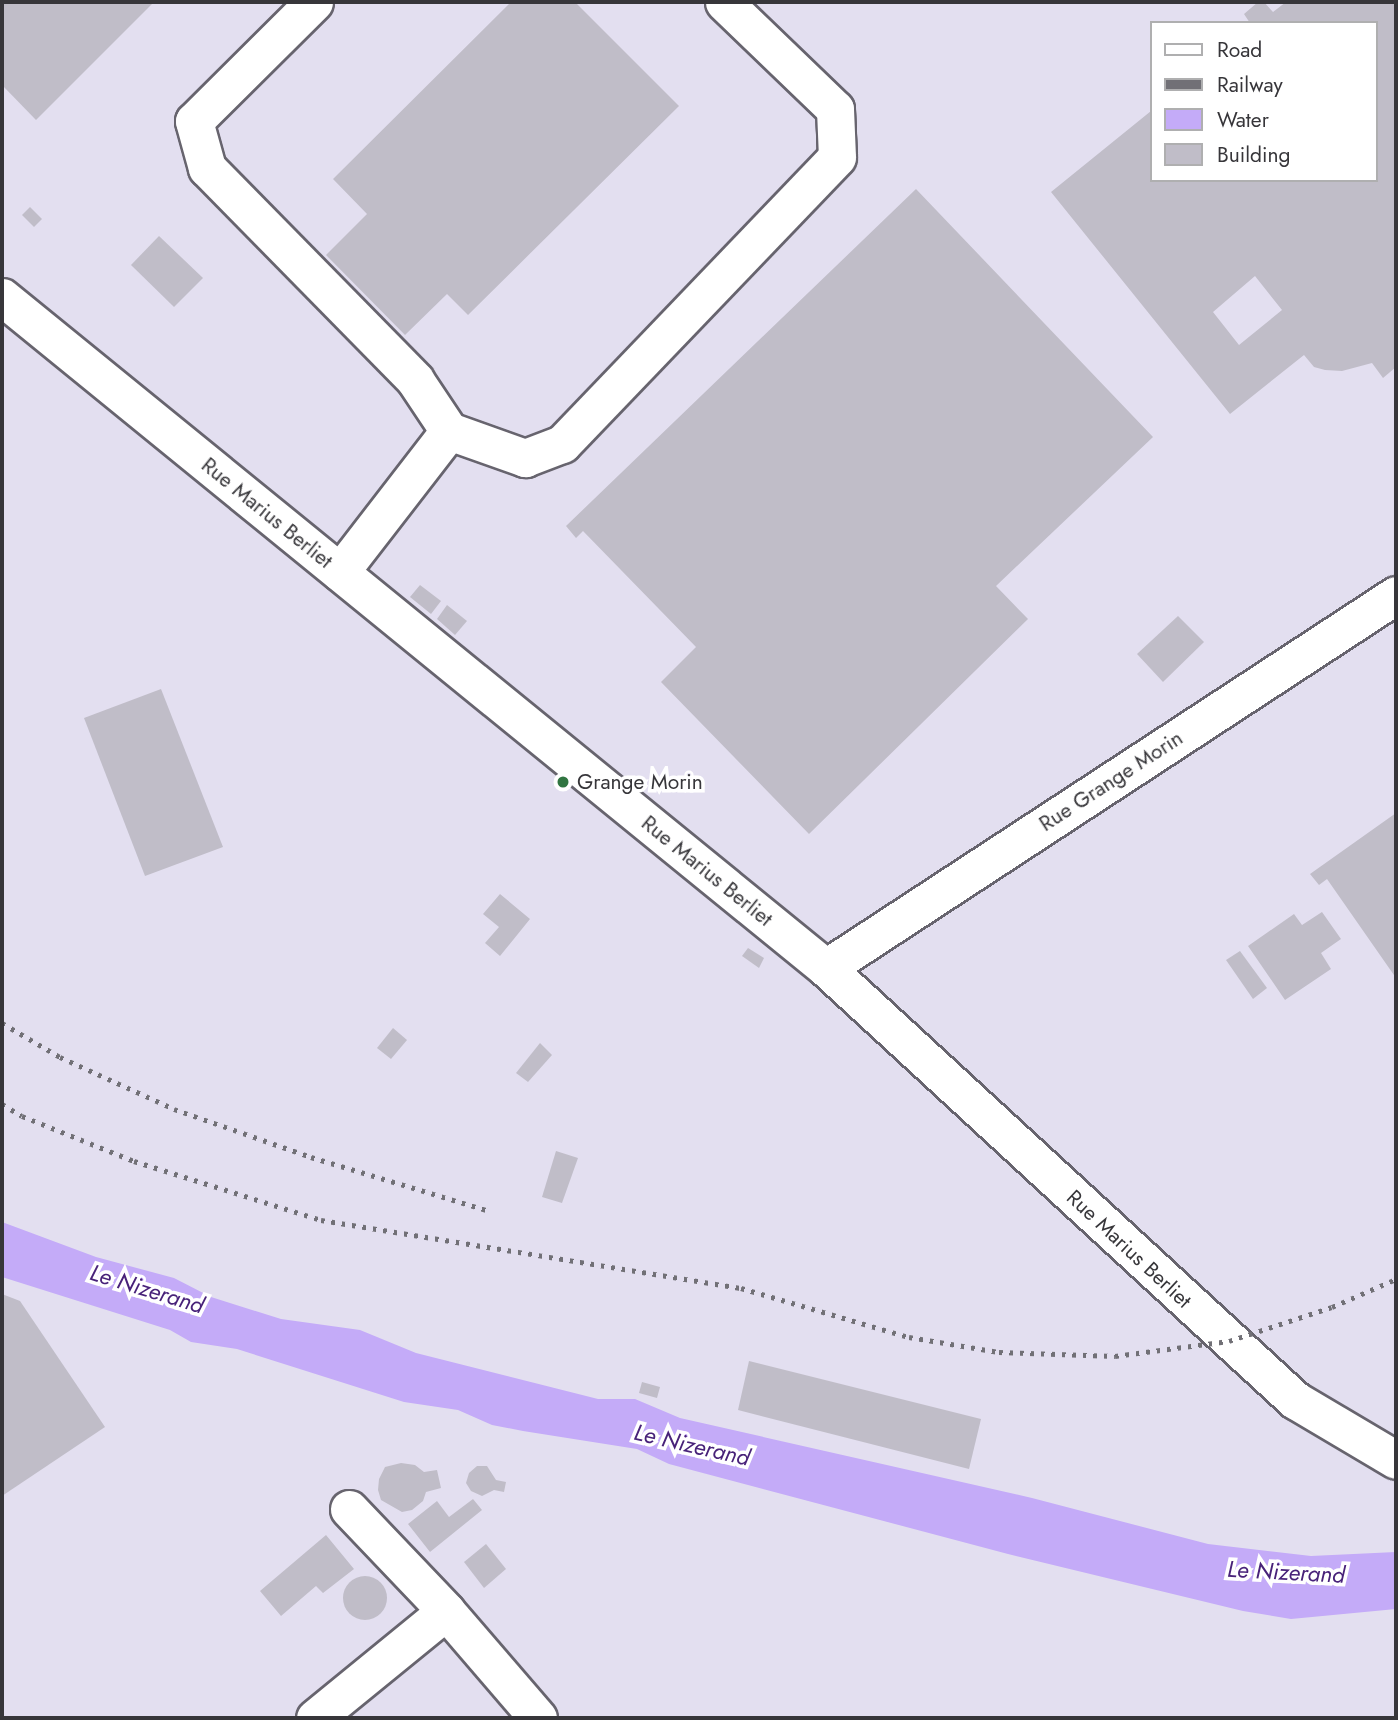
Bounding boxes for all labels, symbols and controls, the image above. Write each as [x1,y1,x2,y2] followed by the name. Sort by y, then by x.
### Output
[1150,21,1377,182] legend
[1217,35,1262,65] text: Road
[1217,70,1283,100] text: Railway
[1217,105,1269,135] text: Water
[1217,140,1290,170] text: Building
[196,452,338,574] street label: Rue Marius Berliet
[1035,725,1187,837] street label: Rue Grange Morin
[577,769,703,795] place label: Grange Morin
[555,774,571,790] marker: Grange Morin
[636,810,778,932] street label: Rue Marius Berliet
[1061,1185,1197,1313] street label: Rue Marius Berliet
[87,1259,207,1319] water label: Le Nizerand
[632,1418,752,1472] water label: Le Nizerand
[1226,1555,1346,1589] water label: Le Nizerand

